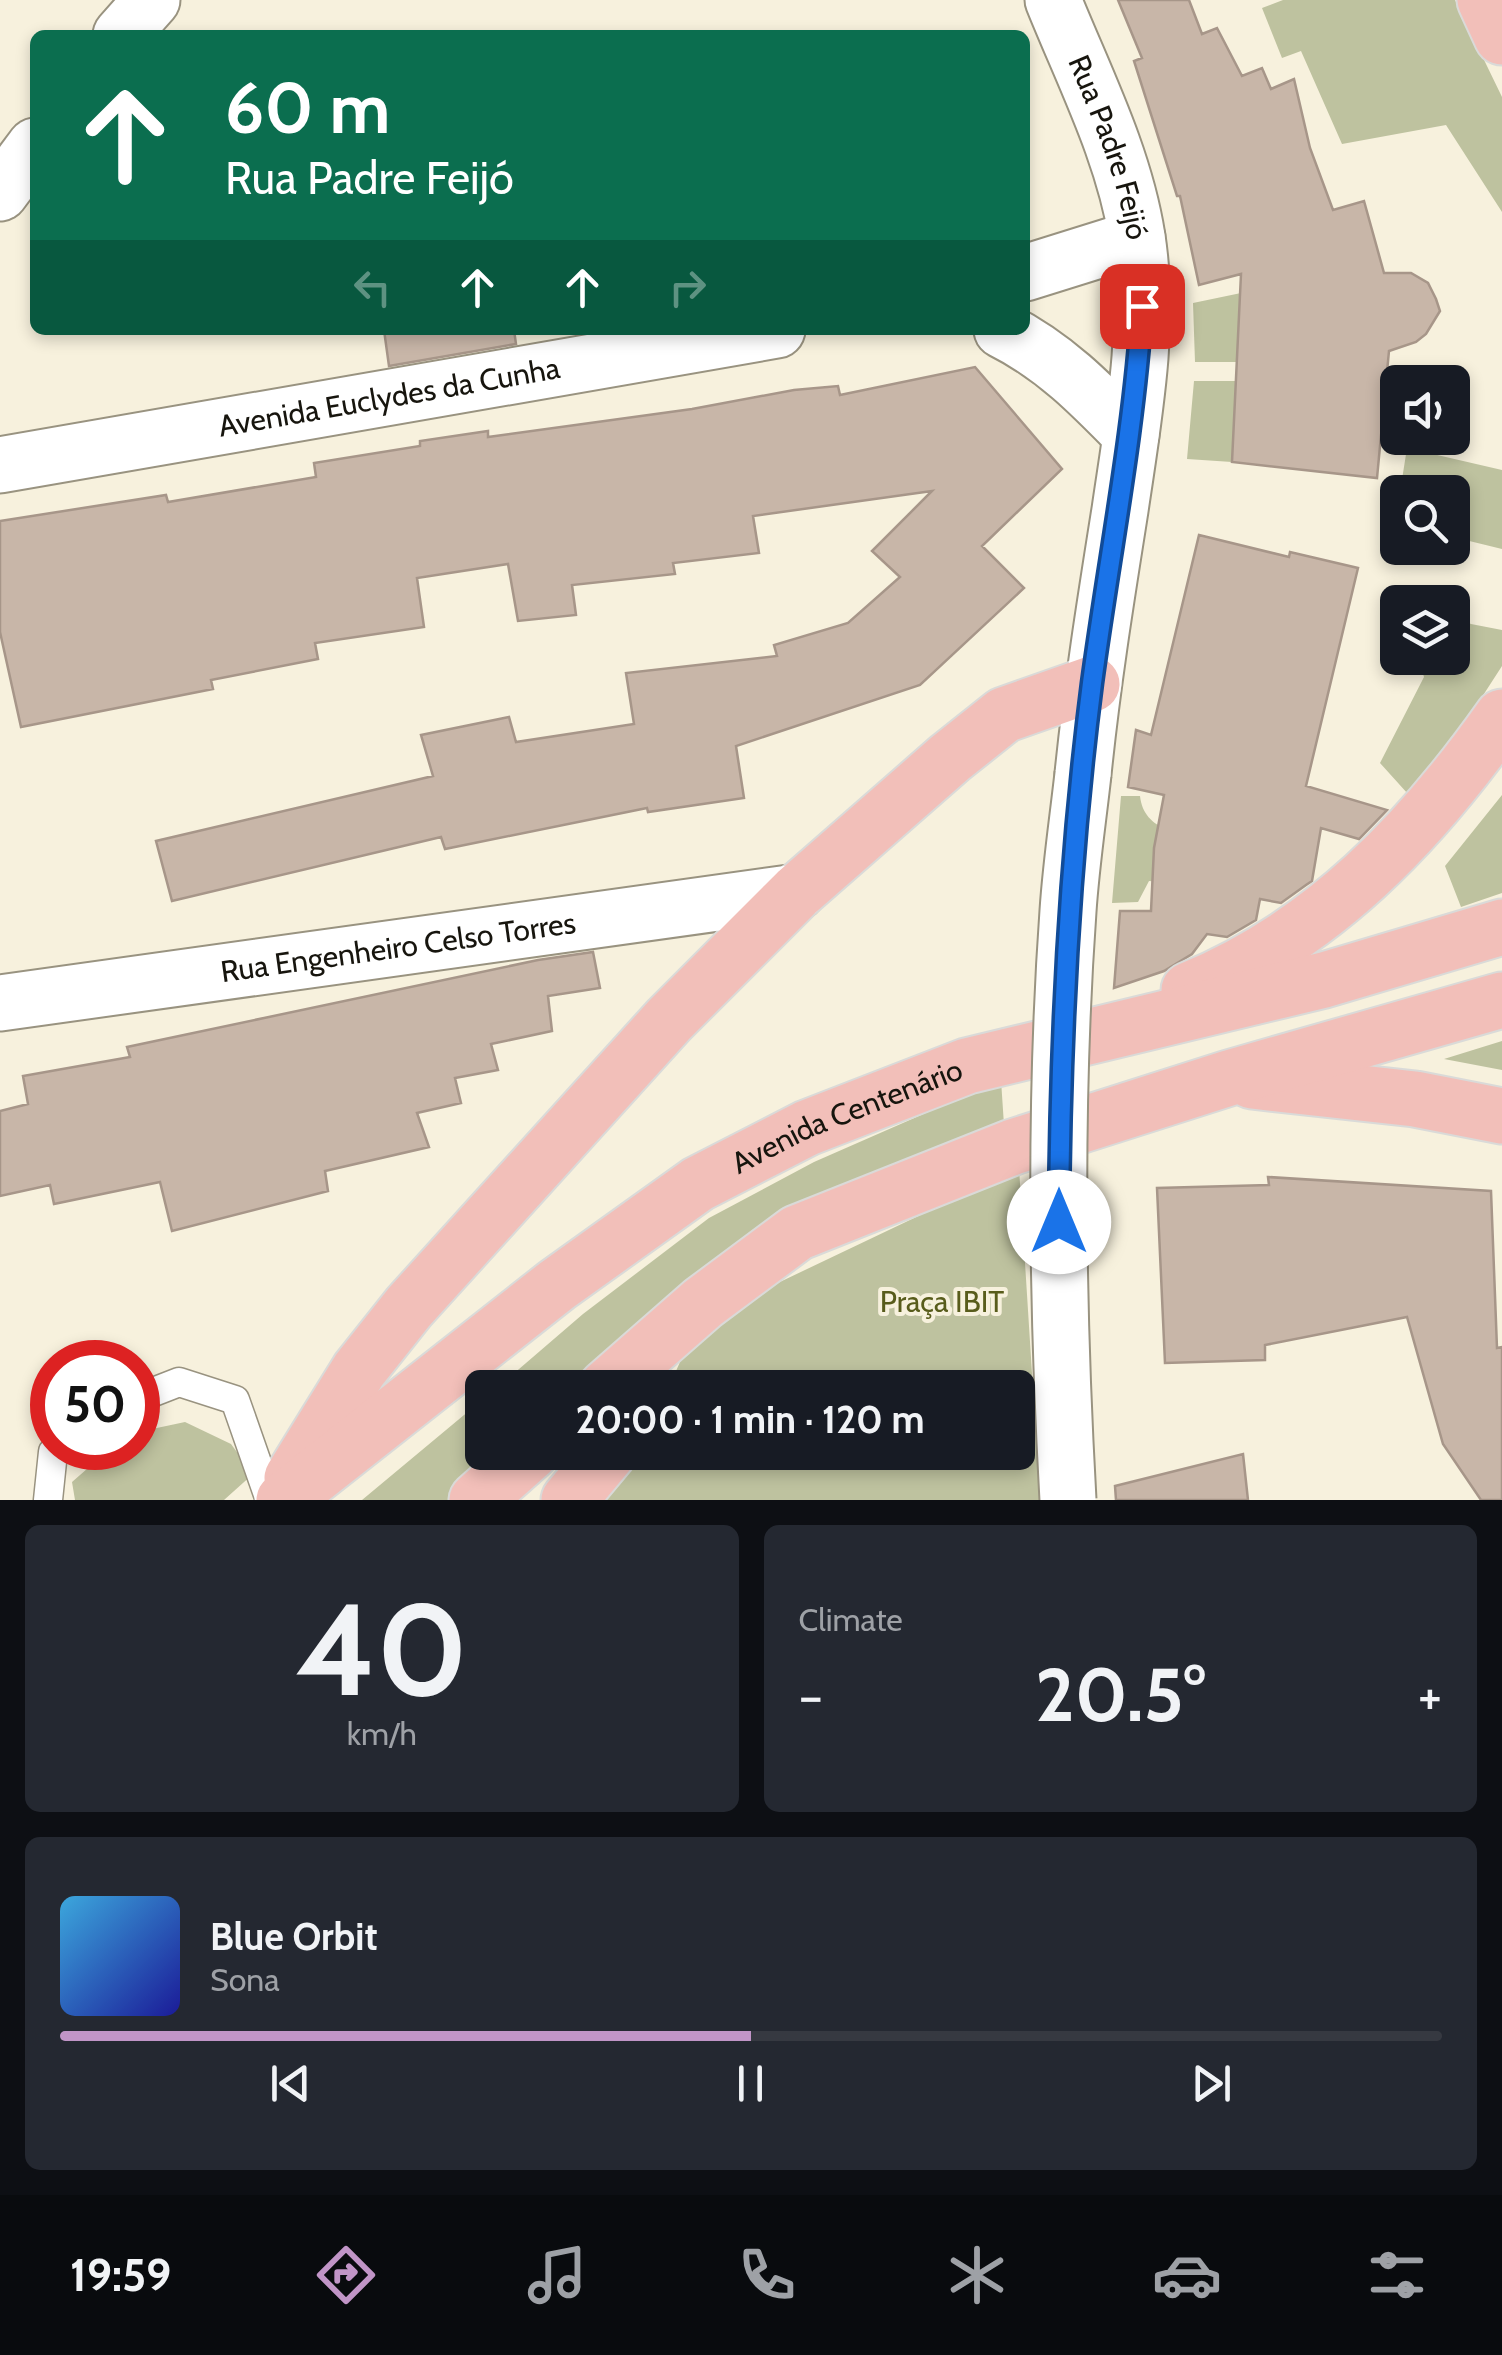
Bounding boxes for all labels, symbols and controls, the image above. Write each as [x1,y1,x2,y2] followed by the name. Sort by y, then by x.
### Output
[1060,49,1156,242] street label: Rua Padre Feijó
[225,65,390,151] text: 60 m
[60,70,190,200] icon: ahead
[225,151,514,205] text: Rua Padre Feijó
[345,260,400,315] icon: left
[450,260,505,315] icon: ahead
[555,260,610,315] icon: ahead
[660,260,715,315] icon: right
[1100,264,1185,349] pin
[1115,279,1170,334] icon: arrive
[216,349,563,445] street label: Avenida Euclydes da Cunha
[1380,365,1470,675] map controls
[1380,365,1470,455] button: sound
[1380,475,1470,565] button: search
[1380,585,1470,675] button: layers
[218,904,578,990] street label: Rua Engenheiro Celso Torres
[725,1051,967,1182] street label: Avenida Centenário
[1007,1170,1111,1274] position arrow
[880,1283,1004,1320] park label: Praça IBIT
[30,1340,160,1470] speed limit sign: 50
[575,1396,925,1443] text: 20:00 · 1 min · 120 m
[295,1570,468,1728] text: 40
[799,1600,903,1639] text: Climate
[1035,1649,1205,1740] text: 20.5°
[799,1662,823,1729] text: −
[1418,1662,1442,1729] text: +
[347,1714,417,1753] text: km/h
[210,1913,378,1960] text: Blue Orbit
[210,1960,280,1999] text: Sona
[263,2056,318,2111] icon: previous
[723,2056,778,2111] icon: pause
[1184,2056,1239,2111] icon: next
[311,2240,381,2310] icon: directions
[522,2240,592,2310] icon: music
[732,2240,802,2310] icon: phone
[942,2240,1012,2310] icon: climate
[1152,2240,1222,2310] icon: car
[1362,2240,1432,2310] icon: filters
[70,2248,171,2302] text: 19:59

